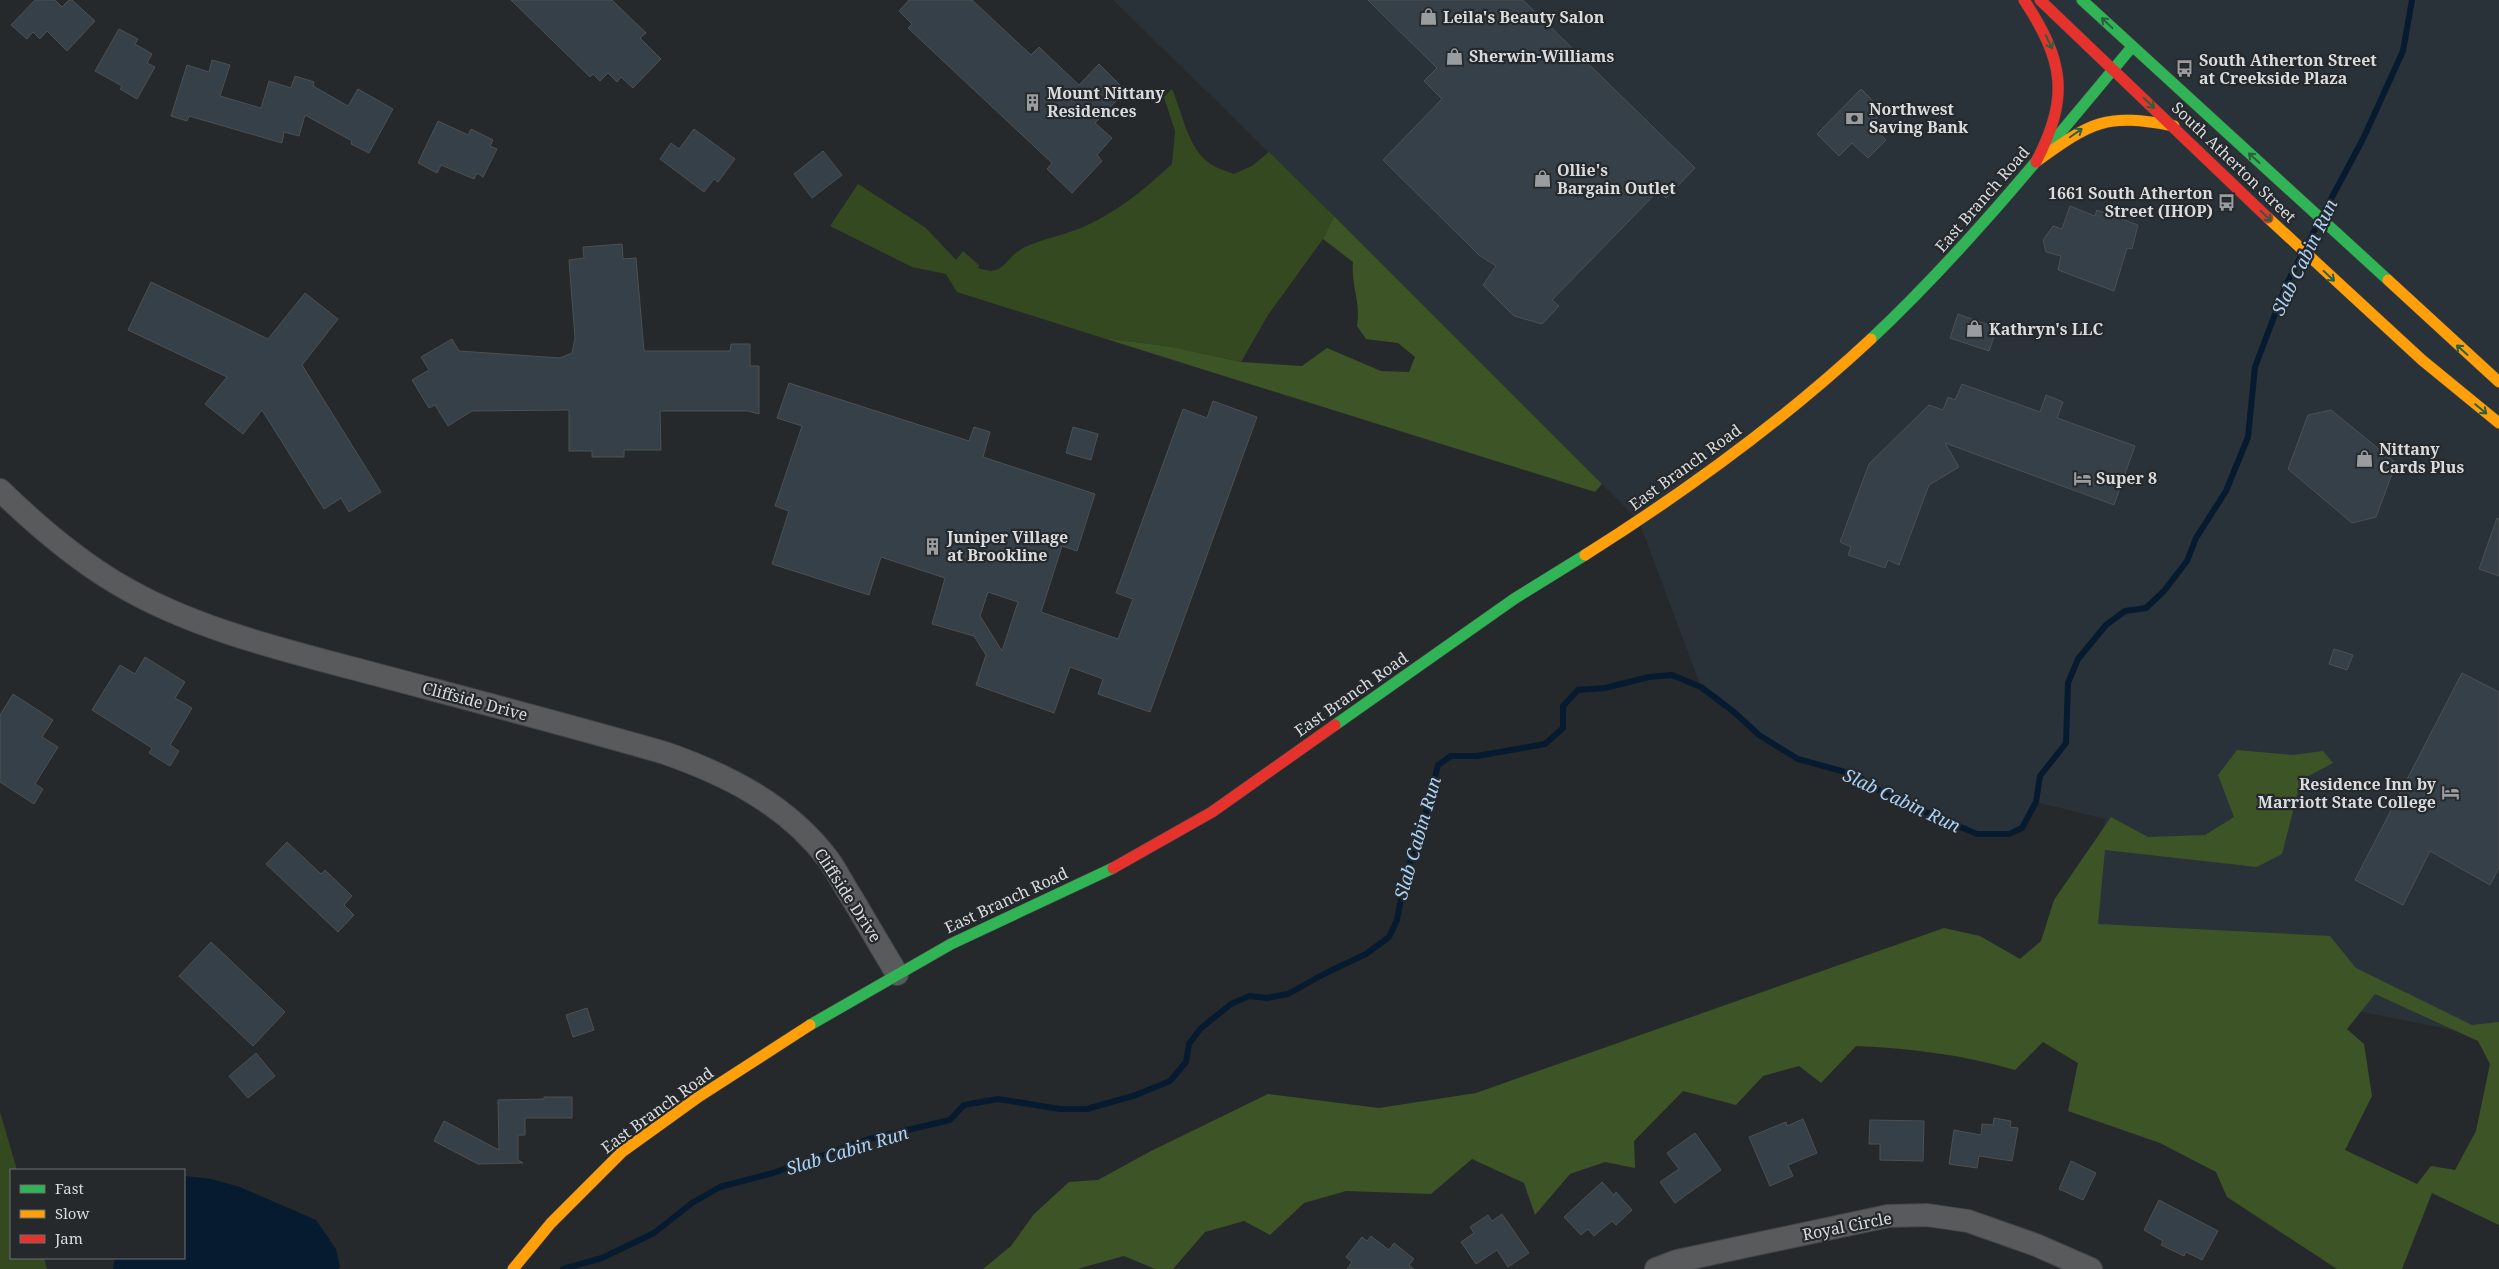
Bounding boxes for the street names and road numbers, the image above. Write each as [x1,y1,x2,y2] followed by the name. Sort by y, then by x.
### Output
[2167,97,2301,228] street label: South Atherton Street
[1930,141,2034,257] street label: East Branch Road
[1624,419,1746,515] street label: East Branch Road
[1290,647,1412,741] street label: East Branch Road
[420,676,530,726] street label: Cliffside Drive
[809,844,887,946] street label: Cliffside Drive
[941,862,1071,938] street label: East Branch Road
[596,1062,718,1158] street label: East Branch Road
[1801,1207,1893,1245] street label: Royal Circle

